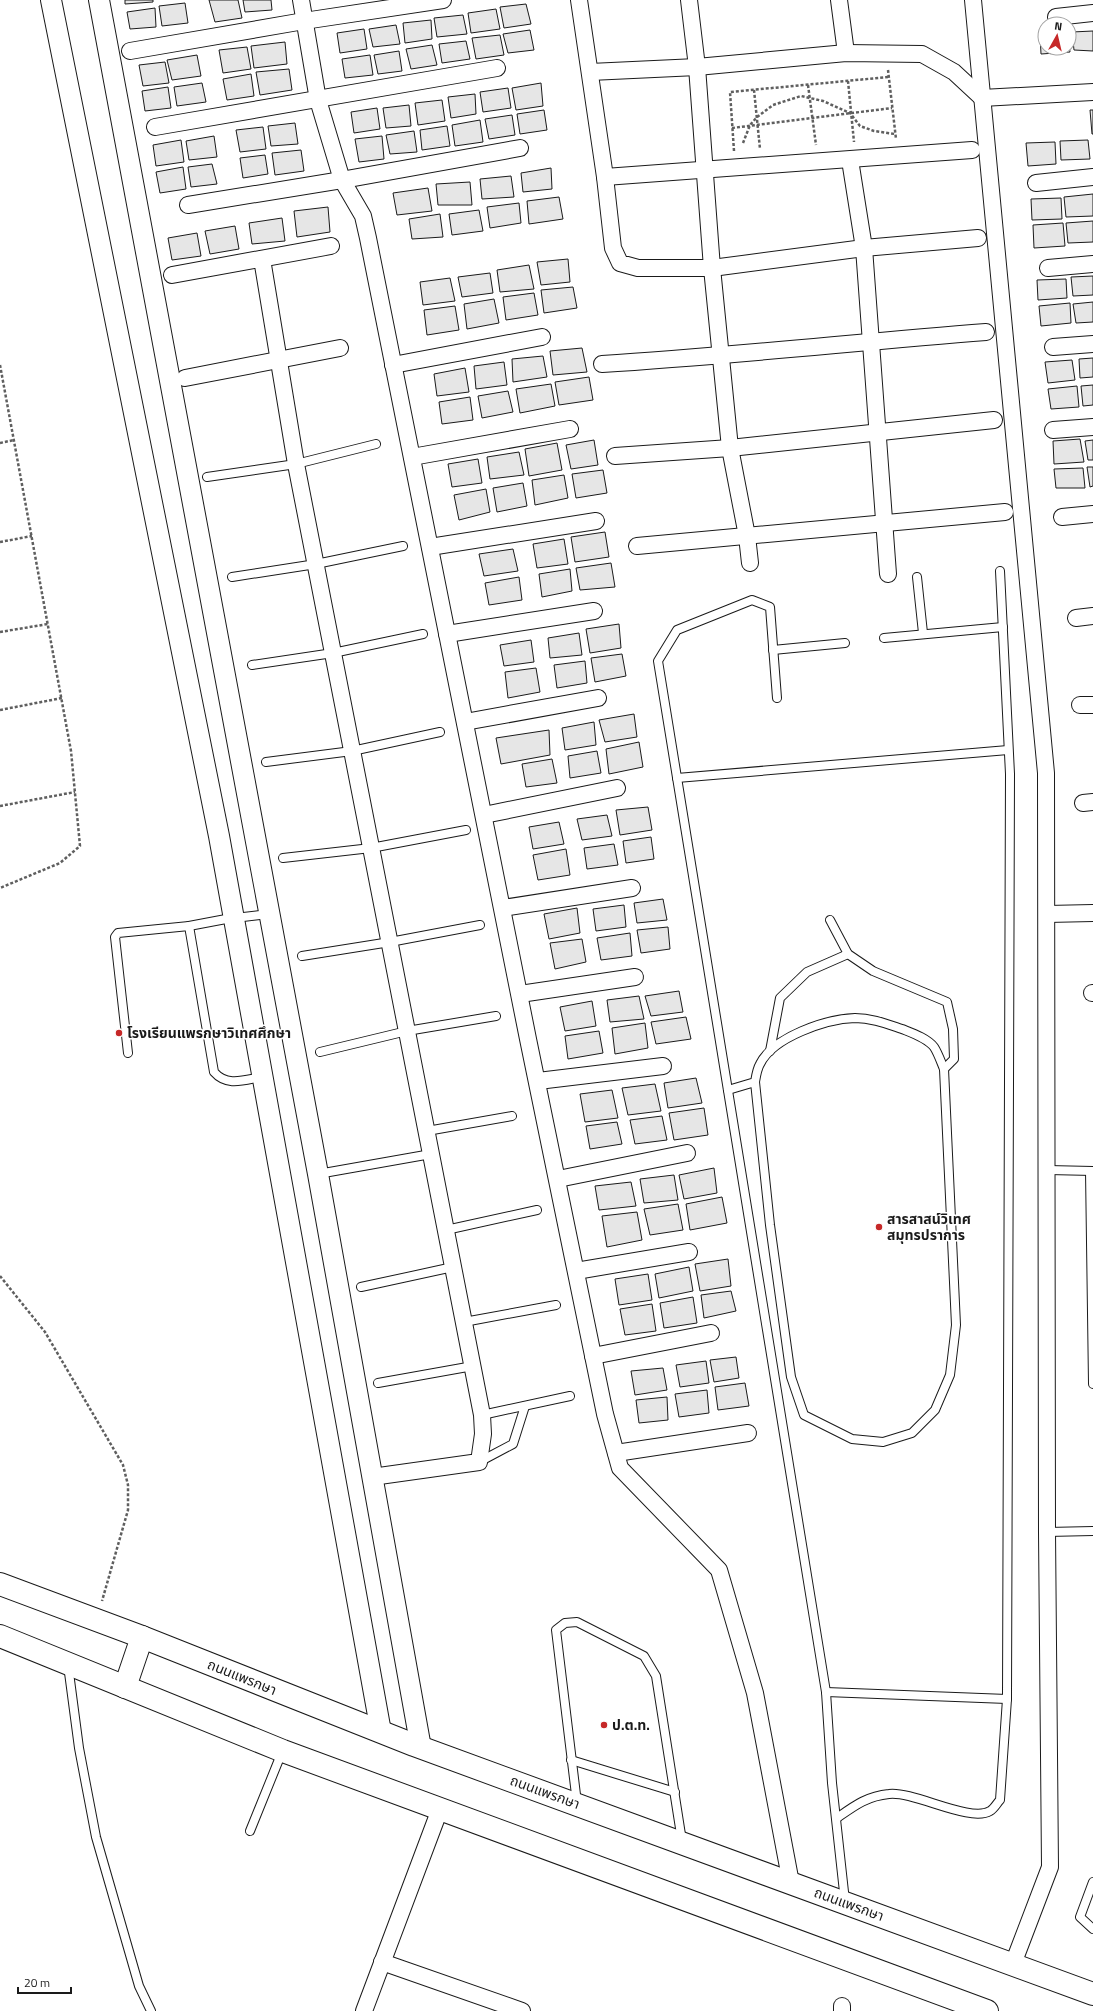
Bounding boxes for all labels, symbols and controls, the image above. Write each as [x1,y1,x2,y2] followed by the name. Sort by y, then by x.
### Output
[1037,16,1077,56] north arrow
[1054,18,1063,35] text: N
[127,1022,291,1043] place label: โรงเรียนแพรกษาวิเทศศึกษา
[114,1028,124,1038] marker: โรงเรียนแพรกษาวิเทศศึกษา
[887,1208,971,1245] place label: สารสาสน์วิเทศ สมุทรปราการ
[874,1222,884,1232] marker: สารสาสน์วิเทศ สมุทรปราการ
[204,1653,280,1700] street label: ถนนแพรกษา
[612,1714,650,1735] place label: ป.ต.ท.
[599,1720,609,1730] marker: ป.ต.ท.
[507,1769,583,1814] street label: ถนนแพรกษา
[811,1881,887,1926] street label: ถนนแพรกษา
[18,1969,71,1995] scale bar
[24,1973,50,1992] text: 20 m

